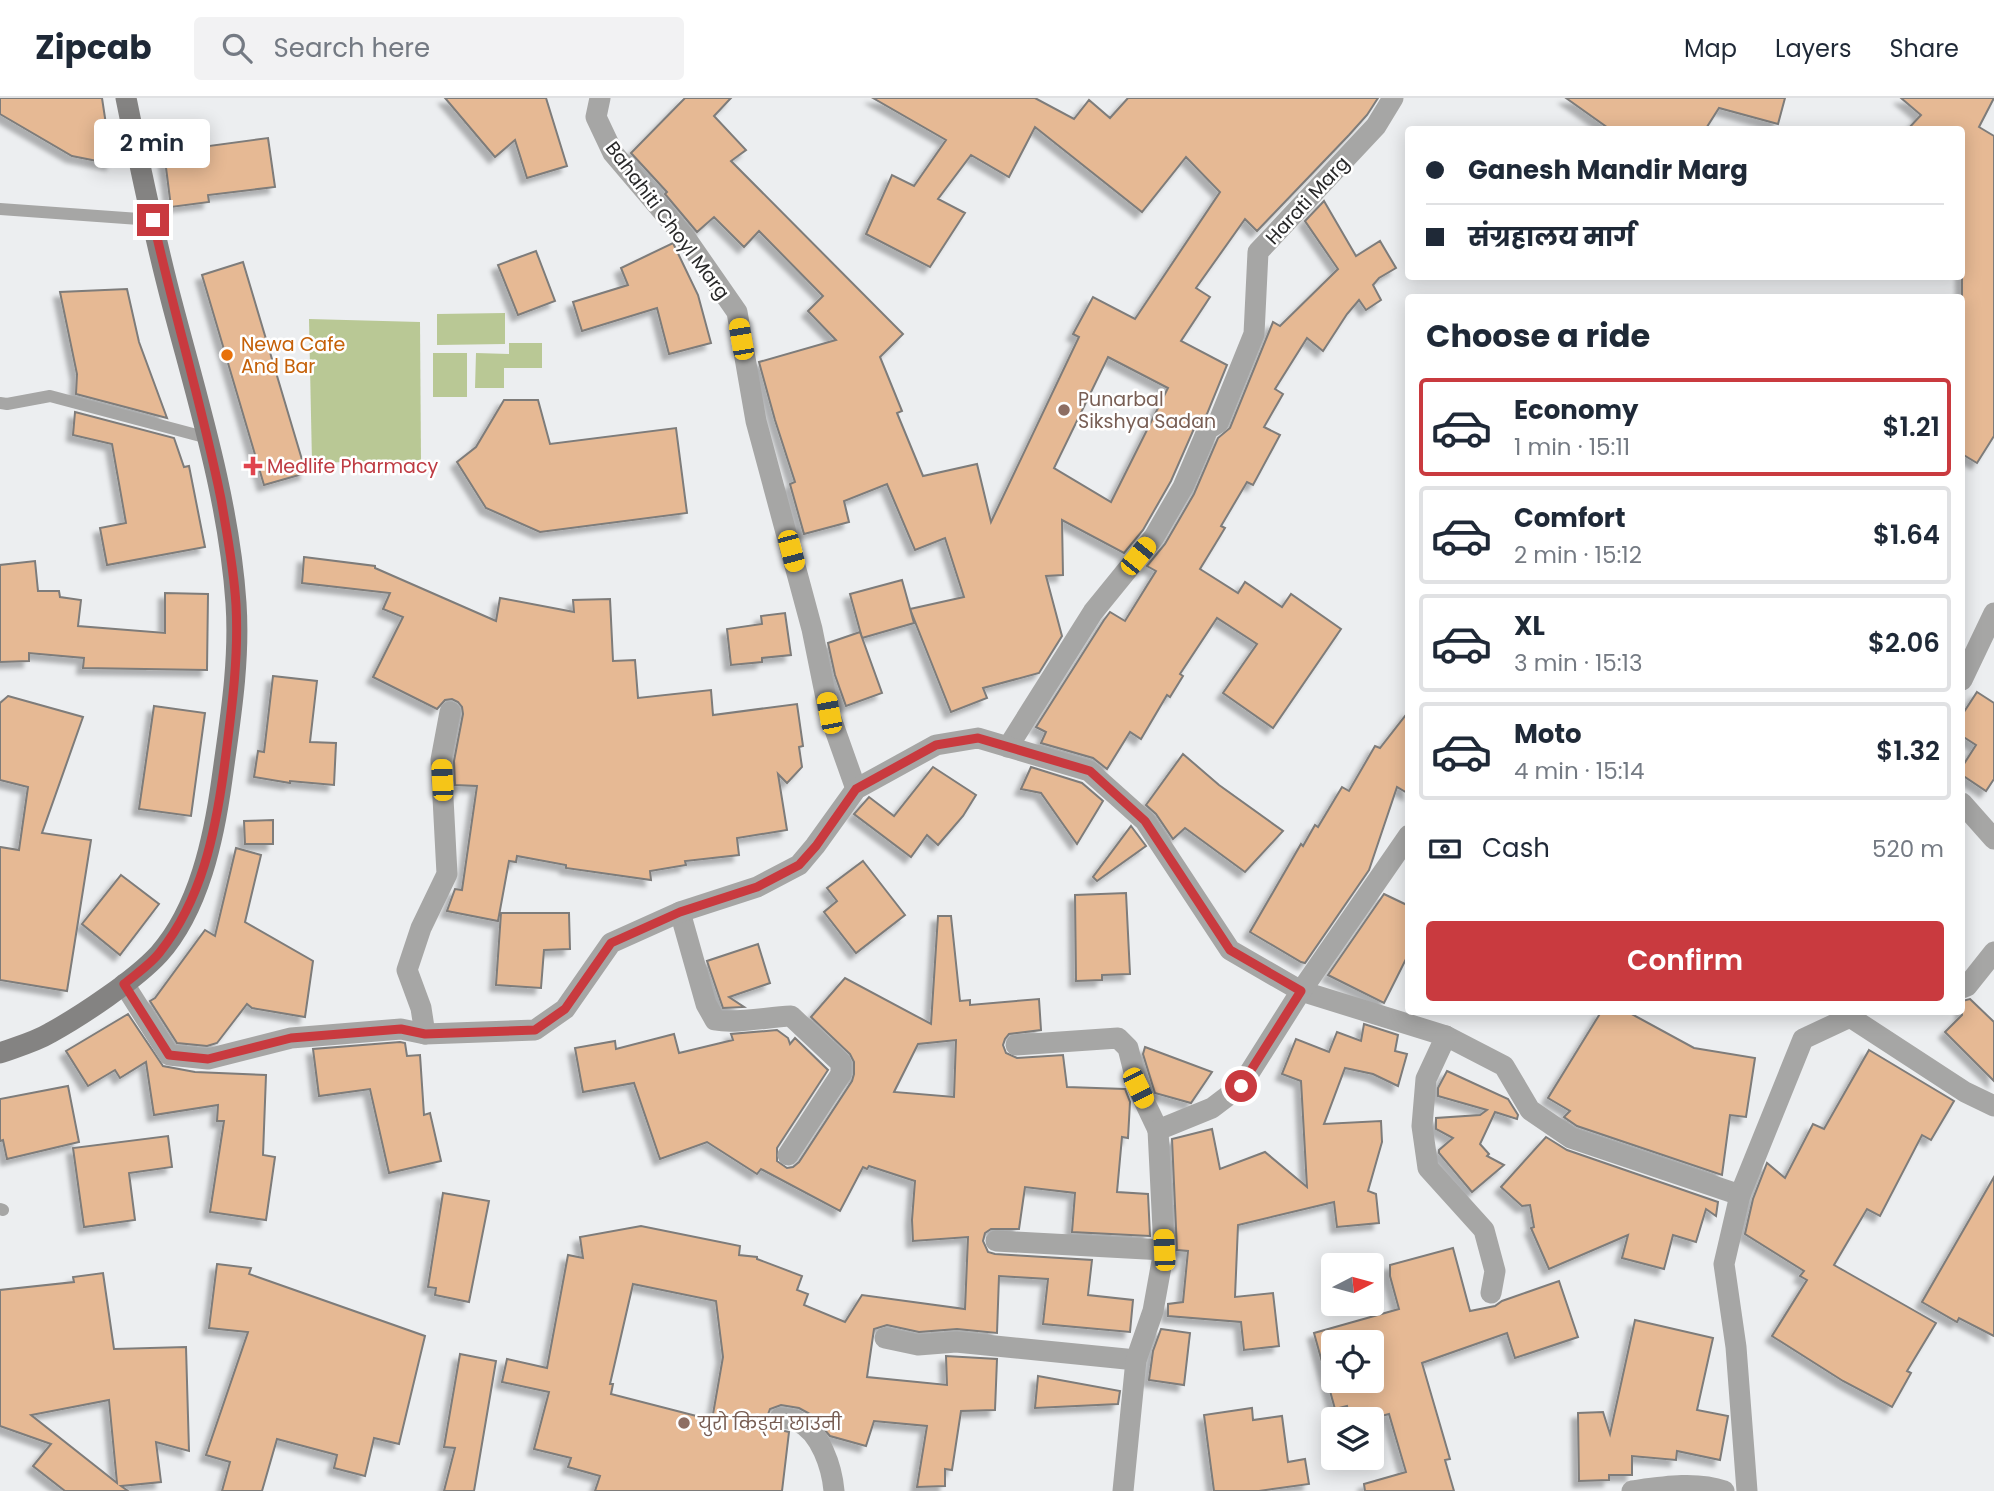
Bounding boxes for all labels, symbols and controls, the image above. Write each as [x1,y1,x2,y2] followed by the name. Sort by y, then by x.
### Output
[194,17,684,80] search box
[35,24,152,71] text: Zipcab
[218,29,256,67] icon: search
[274,30,430,66] text: Search here
[1684,32,1737,65] text: Map
[1775,32,1851,65] text: Layers
[1889,32,1959,65] text: Share
[95,118,211,167] callout: 2 min
[120,127,184,159] text: 2 min
[599,136,736,305] street label: Bahahiti Choyl Marg
[1259,150,1355,250] street label: Harati Marg
[1468,152,1748,188] text: Ganesh Mandir Marg
[137,204,169,236] route end
[1468,219,1635,255] text: संग्रहालय मार्ग
[1426,313,1650,358] text: Choose a ride
[728,316,755,362] car
[241,331,345,380] place label: Newa Cafe And Bar
[219,347,235,363] marker: Newa Cafe And Bar
[1078,386,1216,435] place label: Punarbal Sikshya Sadan
[1514,392,1638,428] text: Economy
[1430,396,1493,459] icon: car
[1056,402,1072,418] marker: Punarbal Sikshya Sadan
[1882,409,1940,445] text: $1.21
[1514,431,1630,463] text: 1 min · 15:11
[267,453,438,480] place label: Medlife Pharmacy
[245,458,261,474] marker: Medlife Pharmacy
[1514,500,1626,536] text: Comfort
[1430,504,1493,567] icon: car
[1873,517,1940,553] text: $1.64
[776,528,807,574] car
[1117,533,1160,579] car
[1514,539,1642,571] text: 2 min · 15:12
[1514,608,1545,644] text: XL
[1430,612,1493,675] icon: car
[1868,625,1940,661] text: $2.06
[1514,647,1643,679] text: 3 min · 15:13
[815,690,844,736] car
[1514,716,1582,752] text: Moto
[1430,720,1493,783] icon: car
[1876,733,1940,769] text: $1.32
[1514,755,1644,787] text: 4 min · 15:14
[431,758,454,802] car
[1426,830,1464,868] icon: cash
[1482,830,1550,866] text: Cash
[1872,833,1944,865] text: 520 m
[1426,921,1944,1001] button: Confirm
[1120,1065,1157,1111] car
[1225,1070,1257,1102] route start
[1153,1228,1176,1272] car
[1321,1253,1384,1316] north arrow
[1321,1253,1384,1470] map controls
[1321,1330,1384,1393] button: locate
[1321,1407,1384,1470] button: layers
[697,1410,843,1437] place label: युरो किड्स छाउनी
[676,1415,692,1431] marker: युरो किड्स छाउनी

